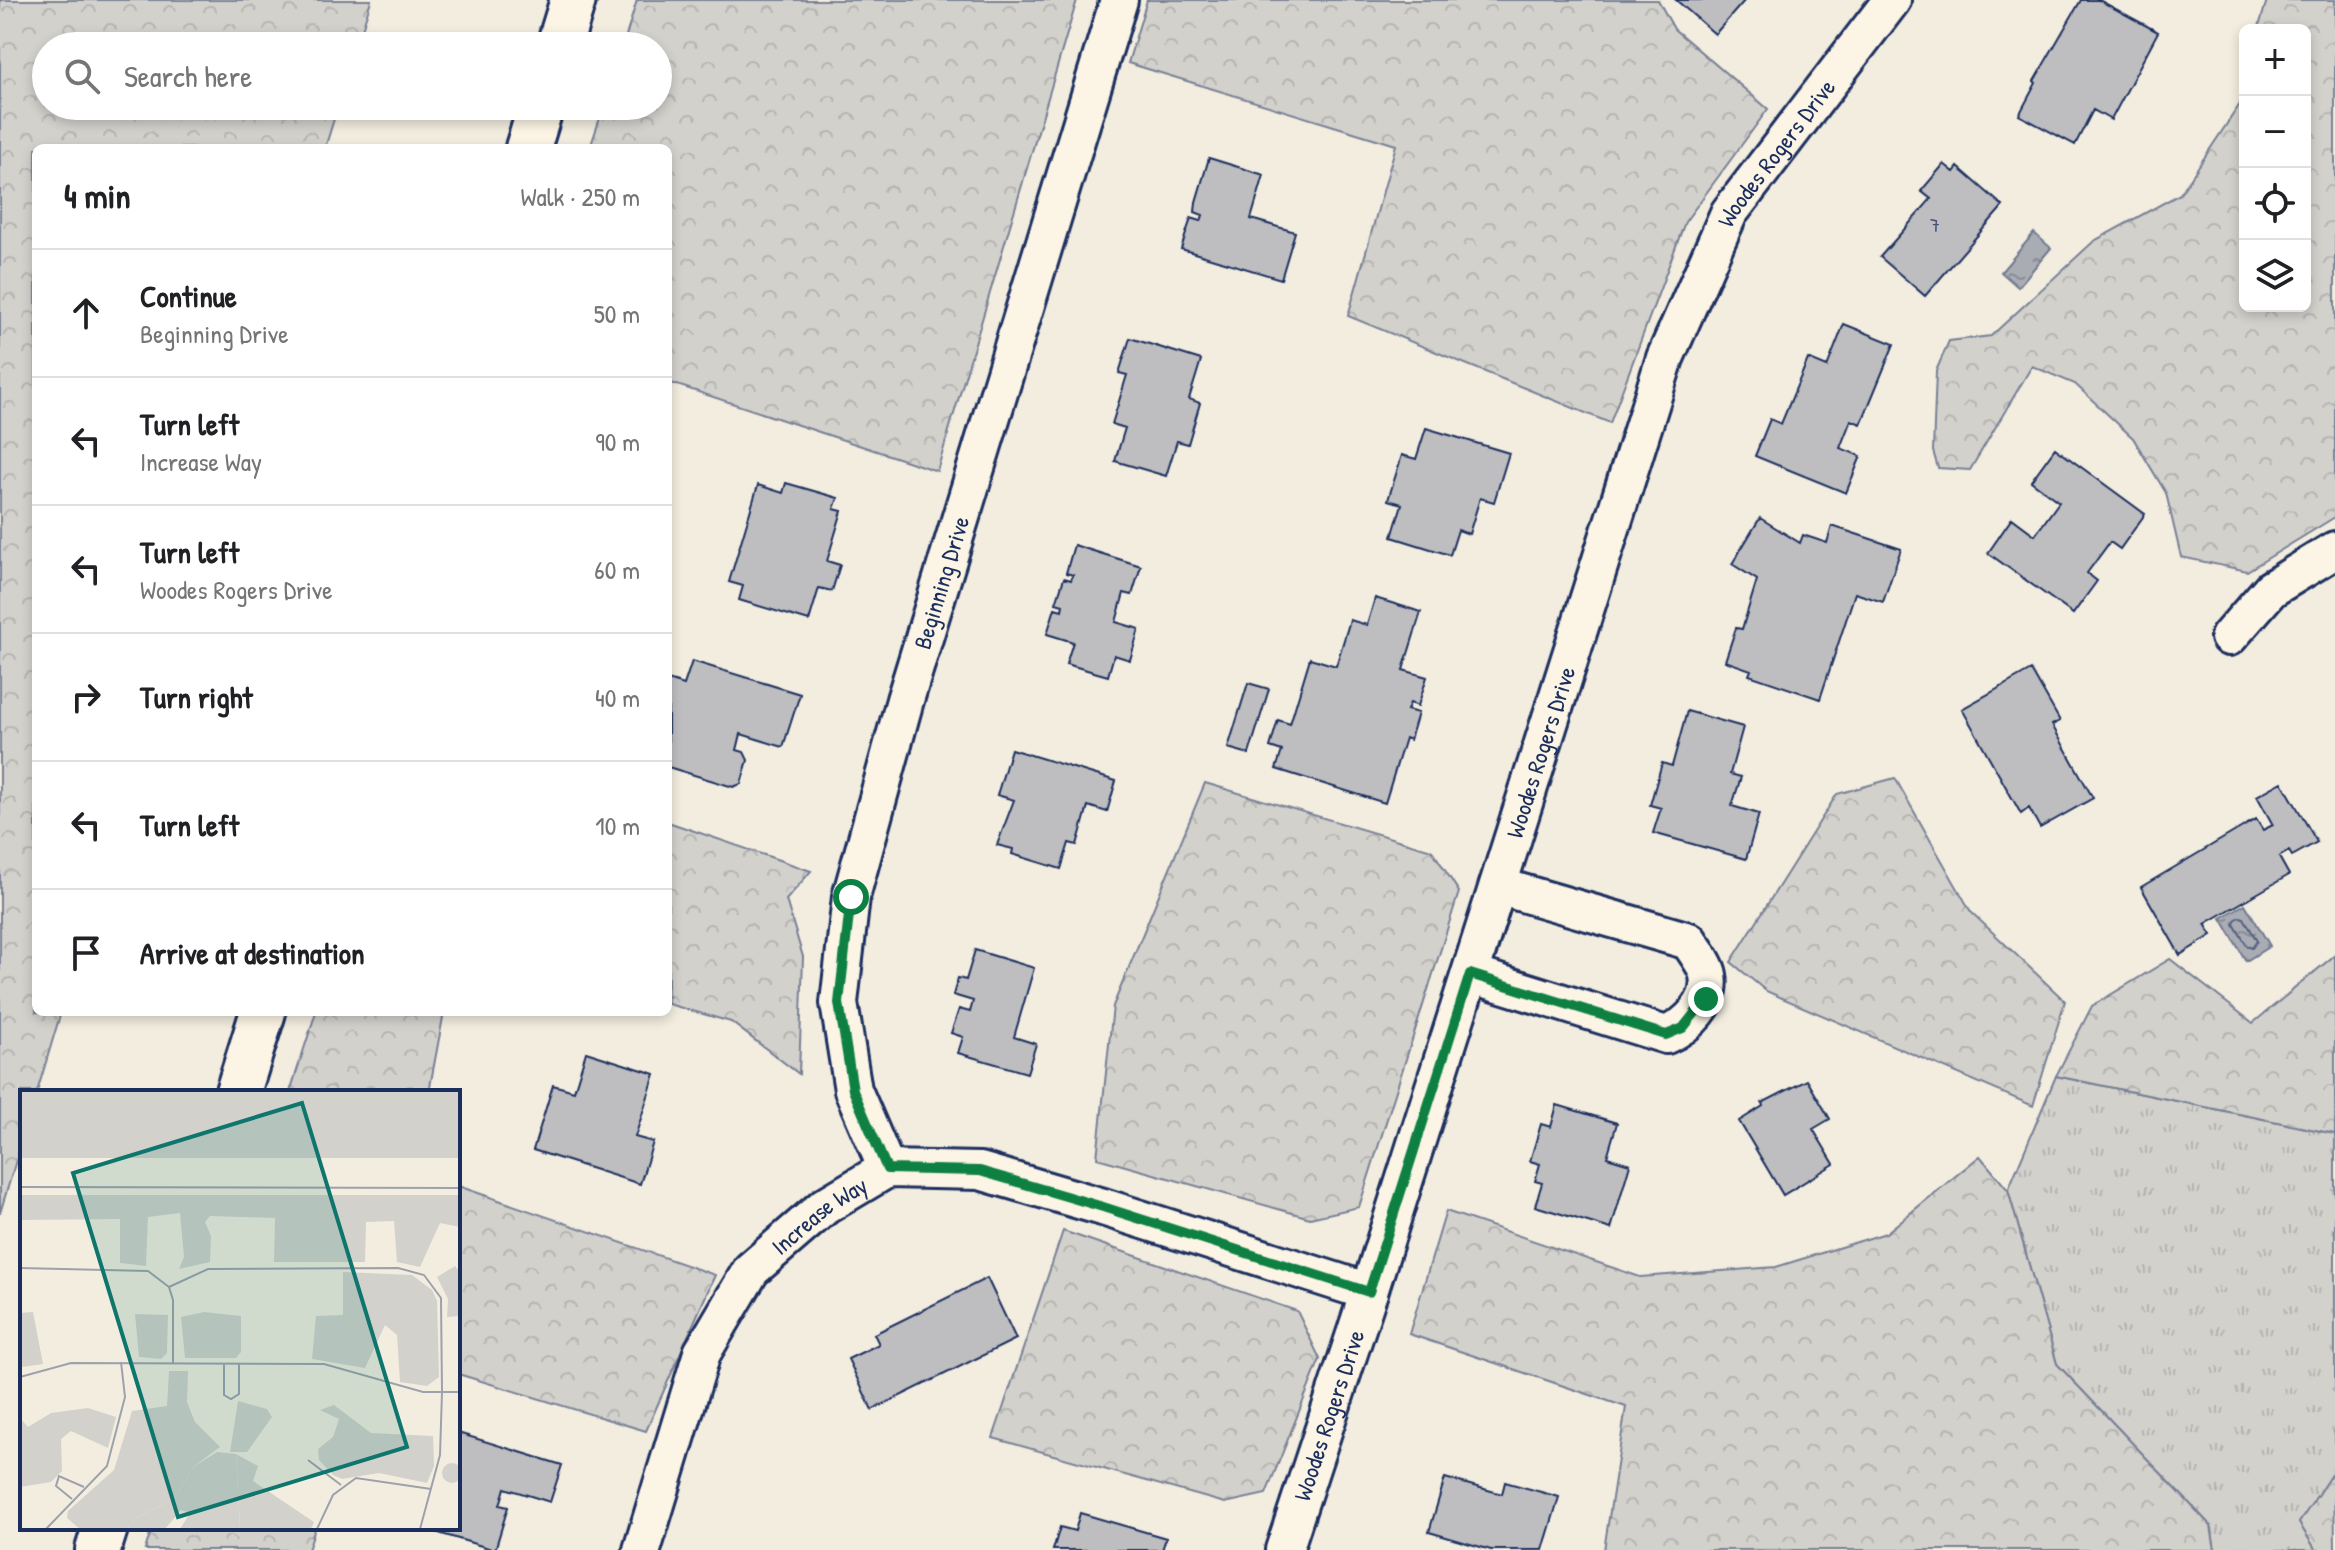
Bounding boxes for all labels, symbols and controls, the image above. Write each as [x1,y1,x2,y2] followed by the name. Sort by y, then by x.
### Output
[2239,24,2311,312] map controls
[2239,24,2311,96] button: +
[32,32,672,120] search box
[60,54,104,98] icon: search
[124,56,252,96] text: Search here
[1709,72,1842,231] street label: Woodes Rogers Drive
[2239,96,2311,168] button: −
[2239,168,2311,240] button: locate
[64,173,131,219] text: 4 min
[520,179,640,214] text: Walk · 250 m
[1930,211,1940,238] house number: 7
[2239,240,2311,312] button: layers
[140,276,237,316] text: Continue
[64,291,108,335] icon: ahead
[594,296,640,331] text: 50 m
[140,316,289,351] text: Beginning Drive
[140,404,239,444] text: Turn left
[64,419,108,463] icon: left
[595,424,640,459] text: 90 m
[140,444,262,479] text: Increase Way
[906,512,976,653] street label: Beginning Drive
[140,532,239,572] text: Turn left
[64,547,108,591] icon: left
[594,552,640,587] text: 60 m
[140,572,333,607] text: Woodes Rogers Drive
[1498,662,1582,842] street label: Woodes Rogers Drive
[64,675,108,719] icon: right
[140,677,253,717] text: Turn right
[595,680,640,715] text: 40 m
[64,803,108,847] icon: left
[140,805,239,845] text: Turn left
[595,808,640,843] text: 10 m
[833,879,869,915] route start
[64,931,108,975] icon: arrive
[140,933,365,973] text: Arrive at destination
[1688,981,1724,1017] route end
[20,1090,460,1530] inset map
[764,1169,873,1262] street label: Increase Way
[1285,1325,1372,1505] street label: Woodes Rogers Drive

